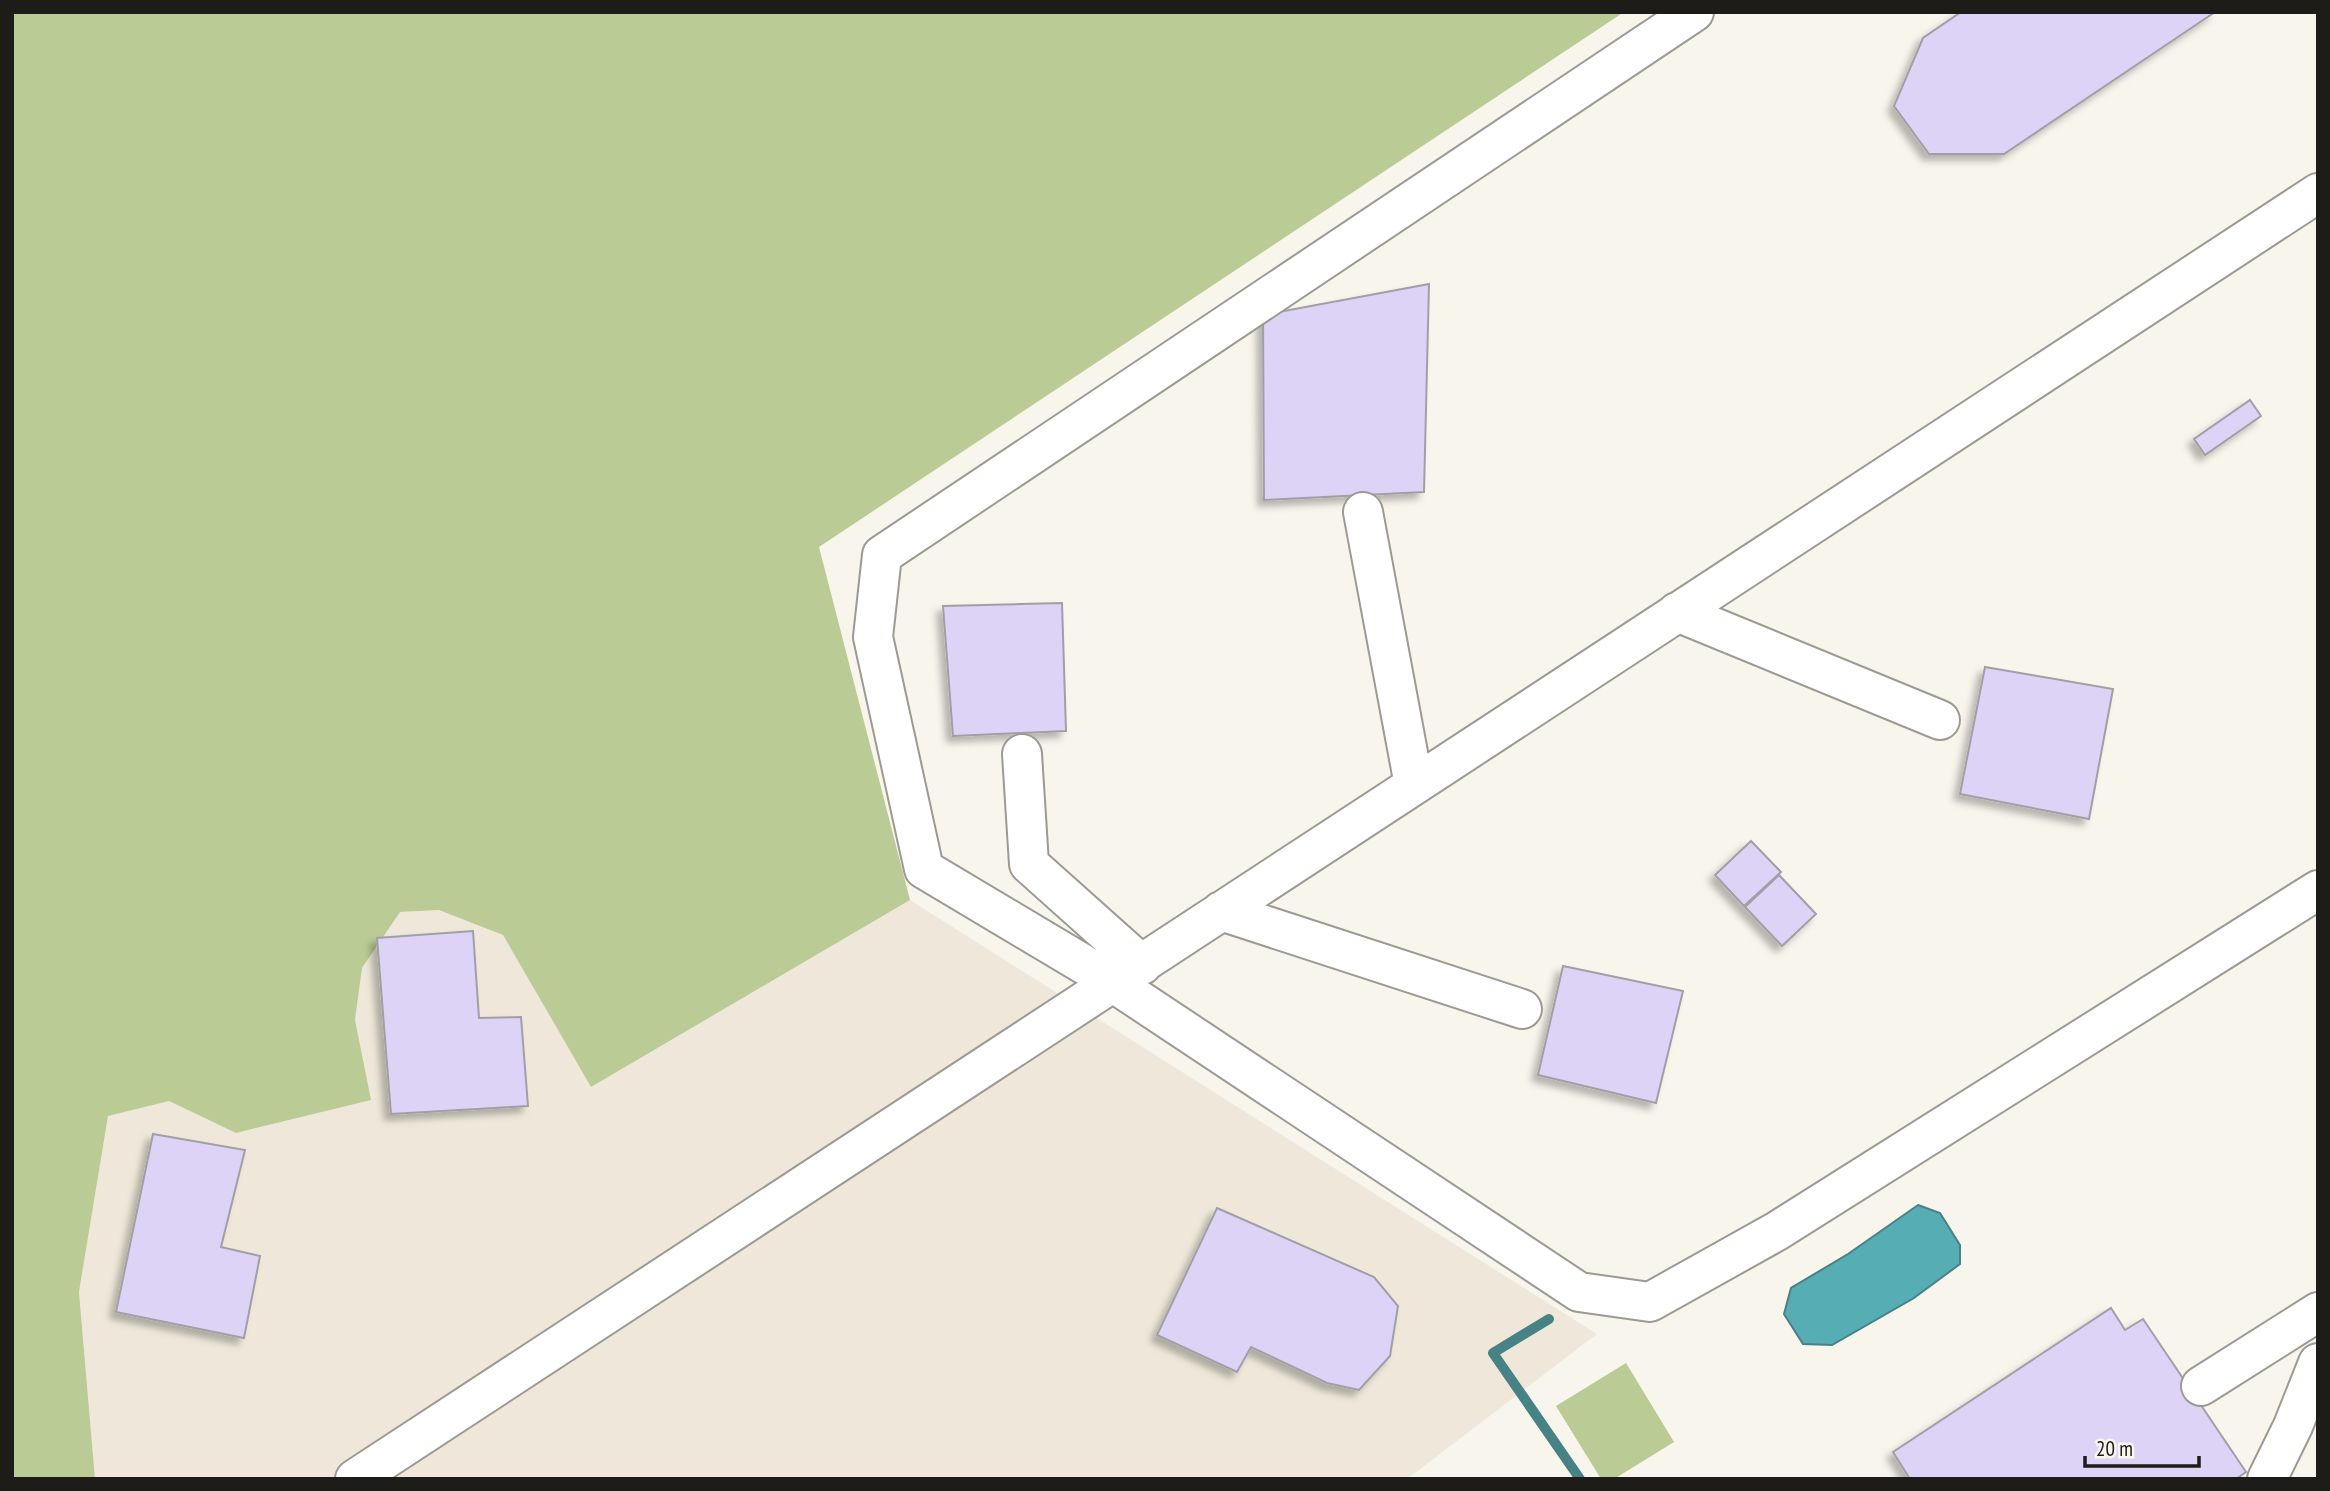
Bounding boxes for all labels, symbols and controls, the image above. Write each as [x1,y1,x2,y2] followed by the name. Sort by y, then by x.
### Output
[2085,1424,2199,1468] scale bar
[2096,1435,2133,1462] text: 20 m

